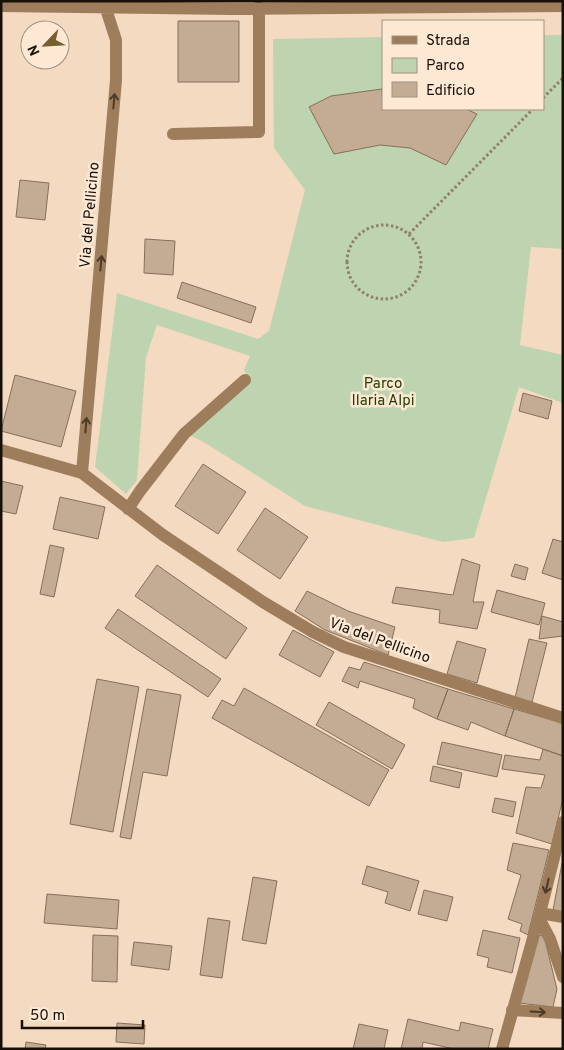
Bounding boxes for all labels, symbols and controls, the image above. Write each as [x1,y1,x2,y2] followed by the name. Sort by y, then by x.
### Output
[20,20,70,70] north arrow
[382,20,544,110] legend
[426,32,470,51] text: Strada
[25,42,44,58] text: N
[426,57,465,76] text: Parco
[426,82,475,101] text: Edificio
[109,93,119,109] one-way arrow
[76,161,105,269] street label: Via del Pellicino
[96,255,106,271] one-way arrow
[351,375,415,411] park label: Parco Ilaria Alpi
[81,417,91,433] one-way arrow
[326,614,433,669] street label: Via del Pellicino
[542,878,551,894] one-way arrow
[22,998,144,1030] scale bar
[30,1007,65,1026] text: 50 m
[529,1007,545,1016] one-way arrow

